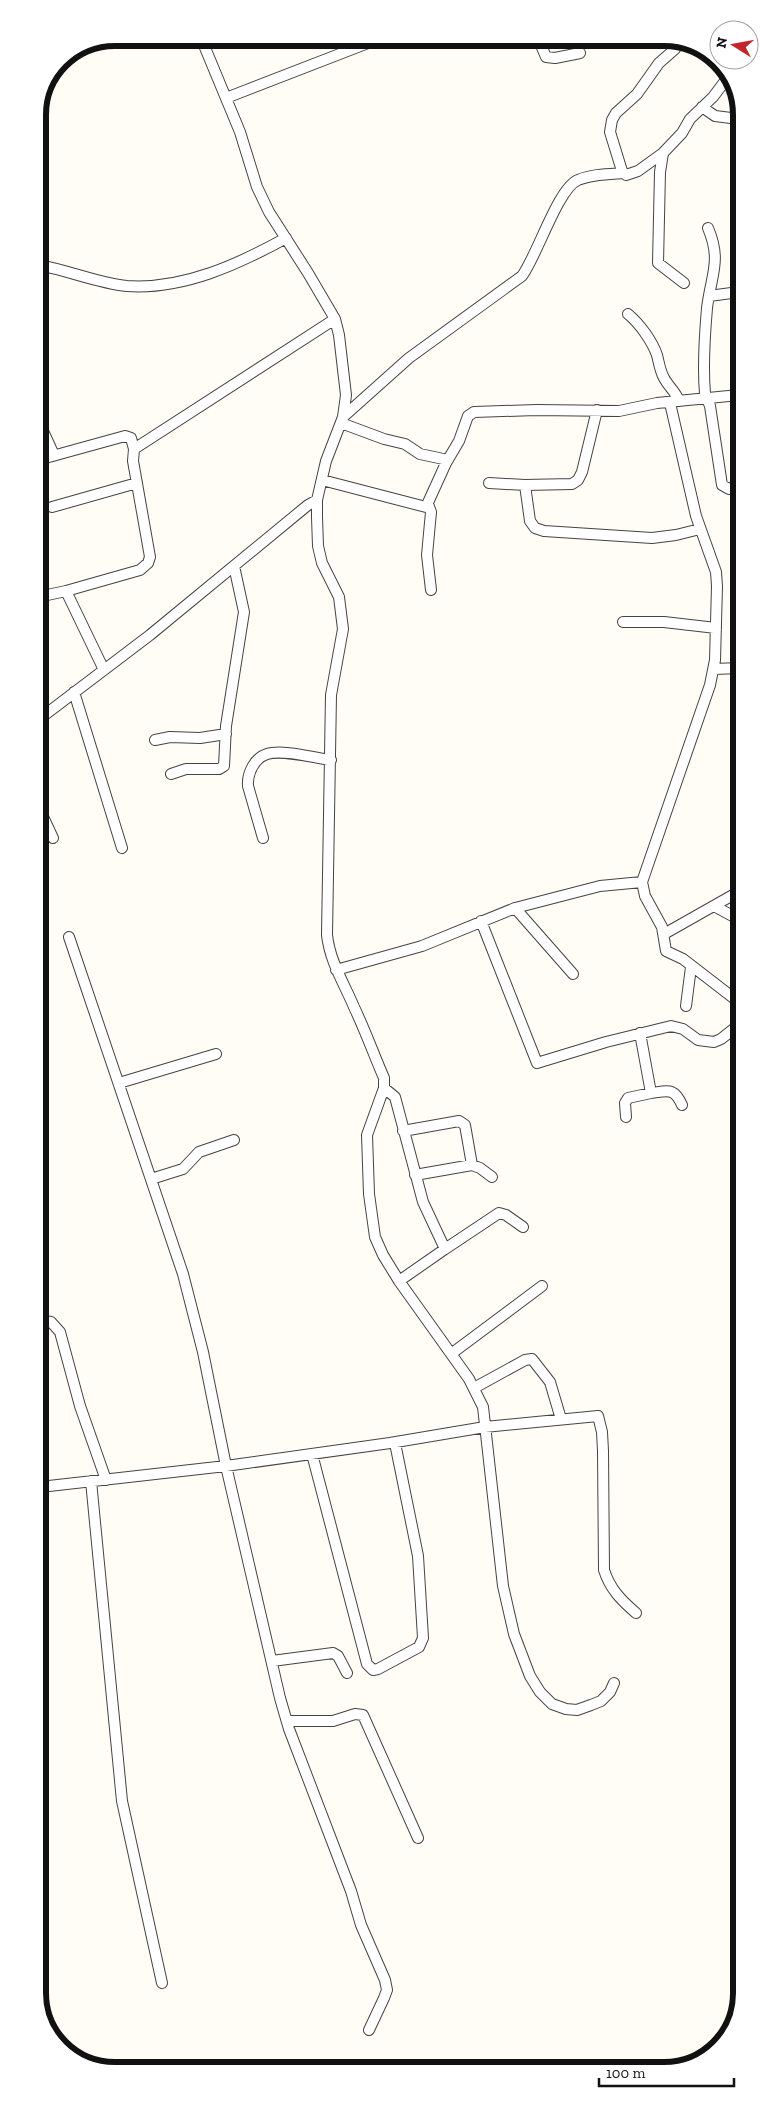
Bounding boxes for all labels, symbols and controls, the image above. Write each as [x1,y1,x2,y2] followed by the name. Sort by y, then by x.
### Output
[709,20,759,70] north arrow
[712,35,731,49] text: N
[599,2056,734,2088] scale bar
[606,2064,645,2082] text: 100 m

